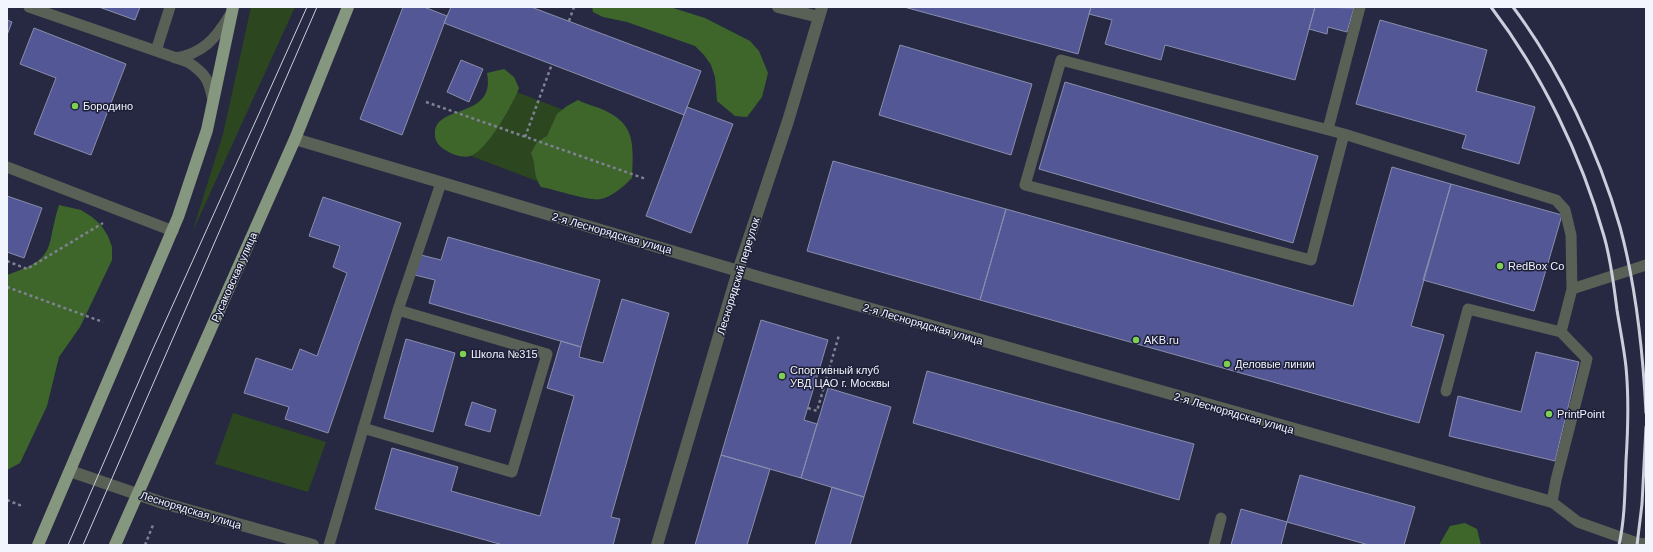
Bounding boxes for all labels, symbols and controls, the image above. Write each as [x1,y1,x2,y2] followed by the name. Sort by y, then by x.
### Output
[83,100,133,112] place label: Бородино
[70,101,80,111] marker: Бородино
[551,210,674,256] street label: 2-я Леснорядская улица
[714,216,762,336] street label: Леснорядский переулок
[209,229,260,324] street label: Русаковская улица
[1508,260,1564,272] place label: RedBox Co
[1495,261,1505,271] marker: RedBox Co
[862,301,985,347] street label: 2-я Леснорядская улица
[1144,334,1179,346] place label: AKB.ru
[1131,335,1141,345] marker: AKB.ru
[471,348,538,360] place label: Школа №315
[458,349,468,359] marker: Школа №315
[1235,358,1315,370] place label: Деловые линии
[1222,359,1232,369] marker: Деловые линии
[790,364,890,389] place label: Спортивный клуб УВД ЦАО г. Москвы
[777,371,787,381] marker: Спортивный клуб УВД ЦАО г. Москвы
[1173,390,1296,436] street label: 2-я Леснорядская улица
[1557,408,1605,420] place label: PrintPoint
[1544,409,1554,419] marker: PrintPoint
[139,489,244,531] street label: Леснорядская улица

